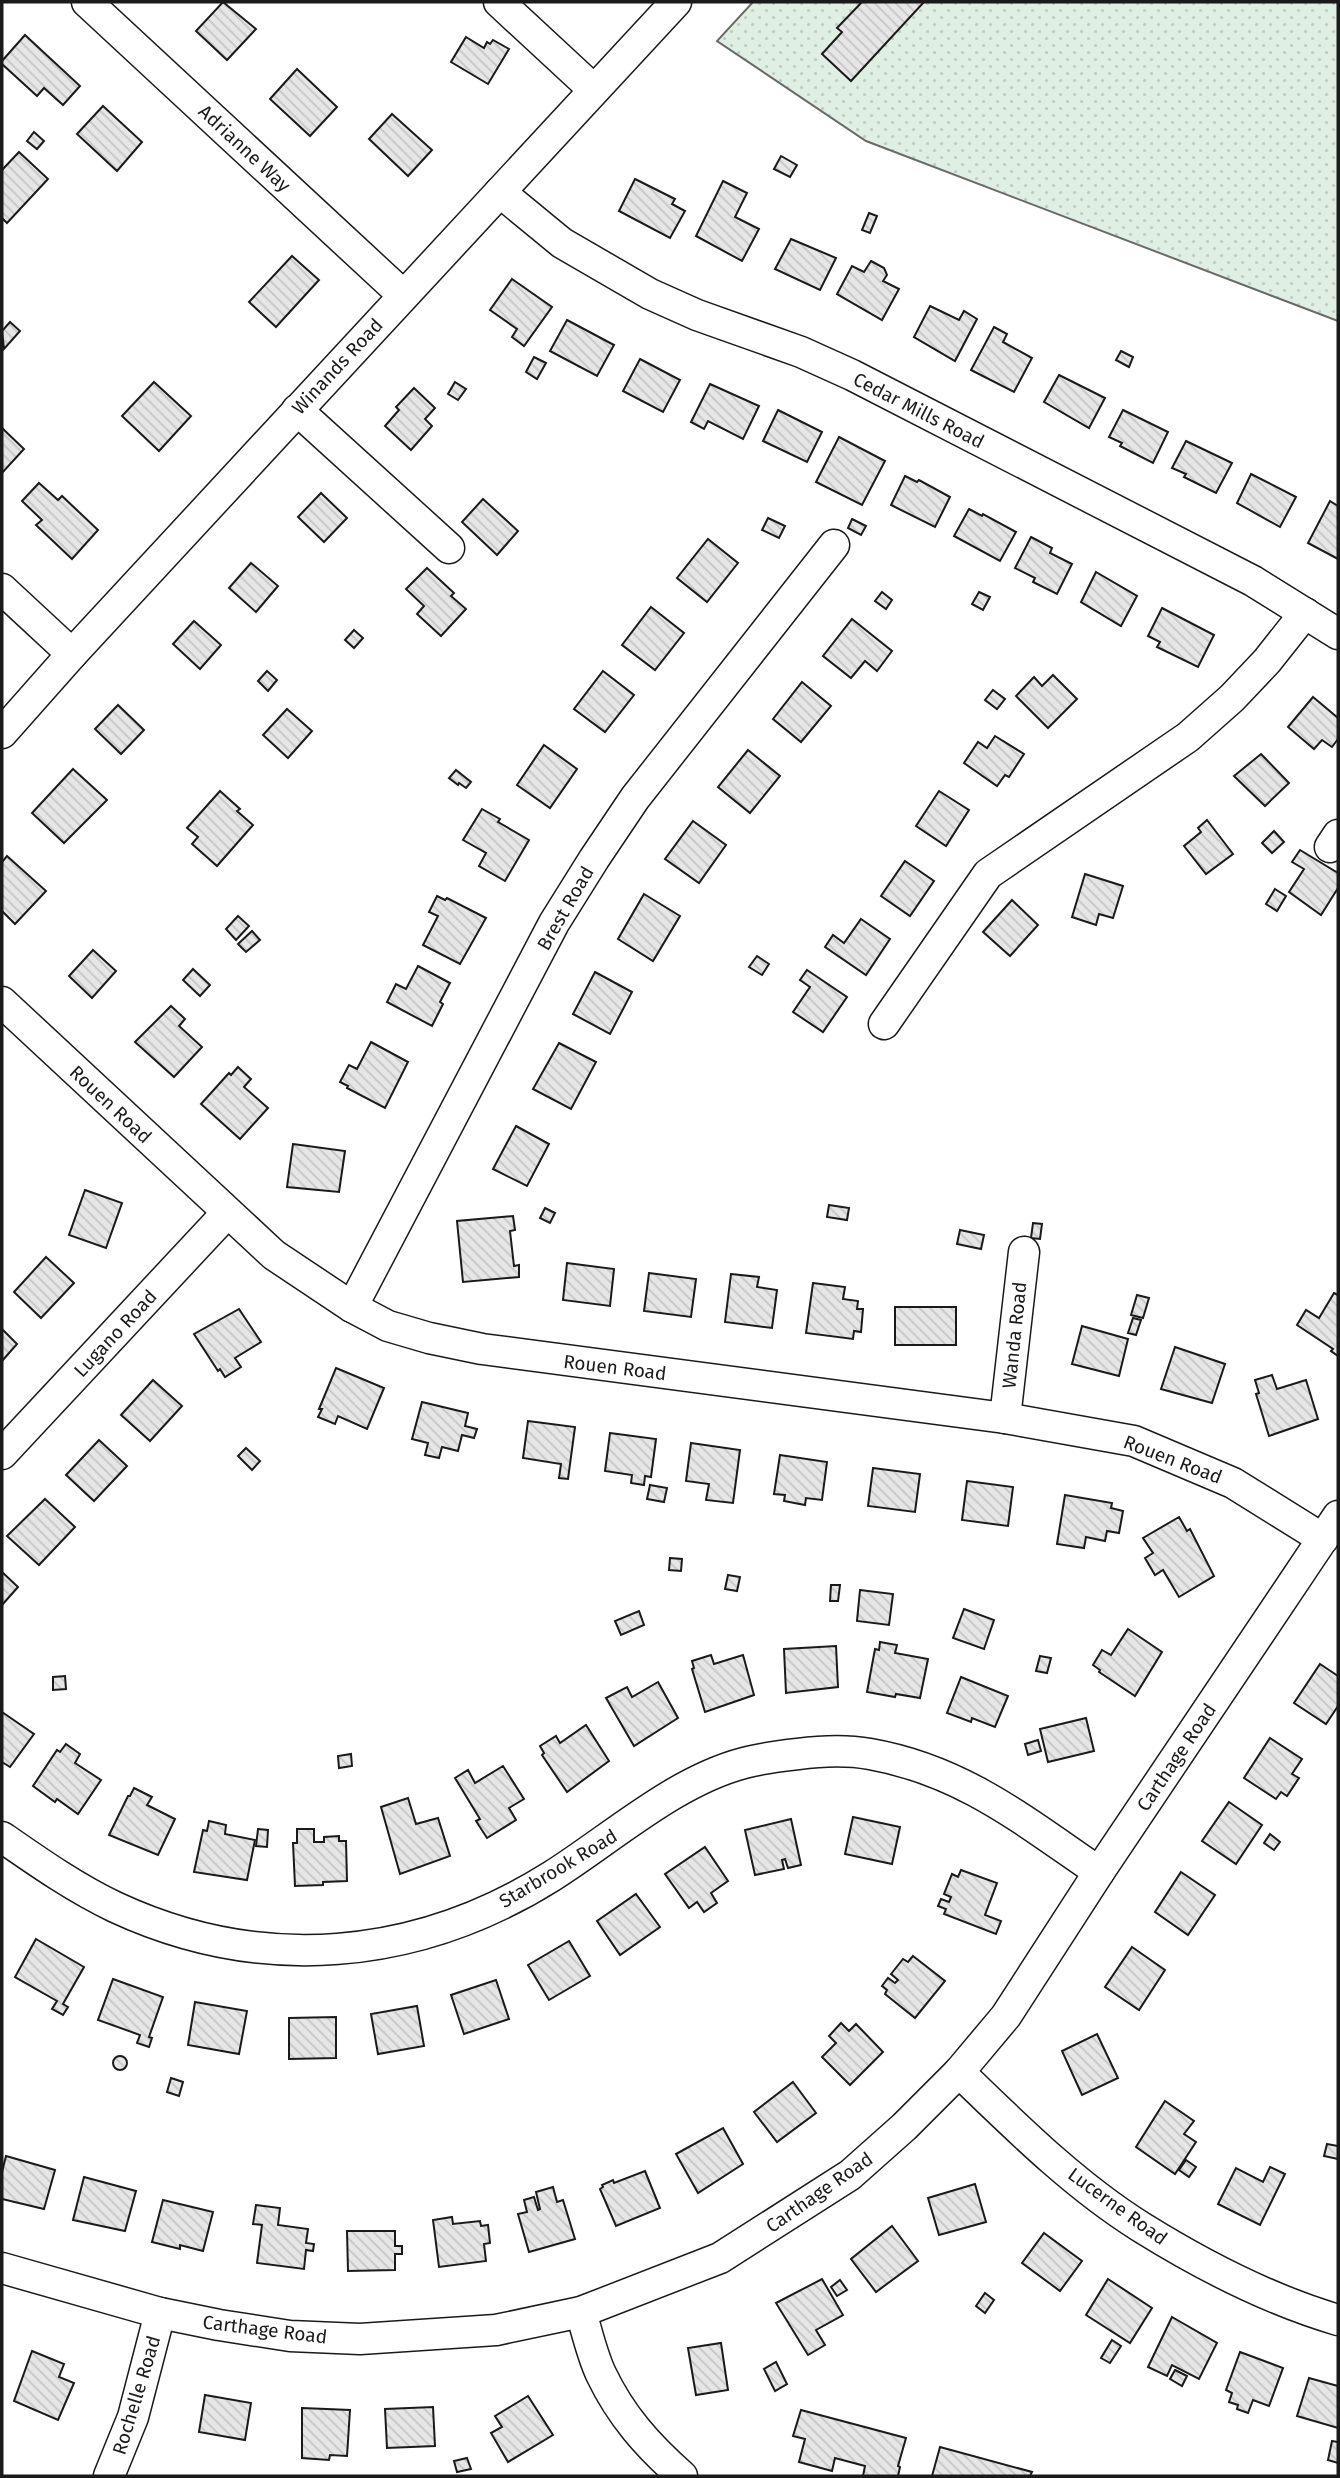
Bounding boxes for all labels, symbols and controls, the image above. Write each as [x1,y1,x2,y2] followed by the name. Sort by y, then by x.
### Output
[194,100,296,197] street label: Adrianne Way
[287,314,388,419] street label: Winands Road
[850,368,988,453] street label: Cedar Mills Road
[532,862,599,954] street label: Brest Road
[65,1061,156,1148] street label: Rouen Road
[997,1281,1032,1390] street label: Wanda Road
[69,1285,162,1382] street label: Lugano Road
[562,1350,668,1385] street label: Rouen Road
[1120,1430,1225,1489] street label: Rouen Road
[1132,1699,1221,1816] street label: Carthage Road
[495,1824,621,1913] street label: Starbrook Road
[761,2147,877,2238] street label: Carthage Road
[1064,2163,1172,2250] street label: Lucerne Road
[201,2310,328,2349] street label: Carthage Road
[107,2333,165,2457] street label: Rochelle Road

